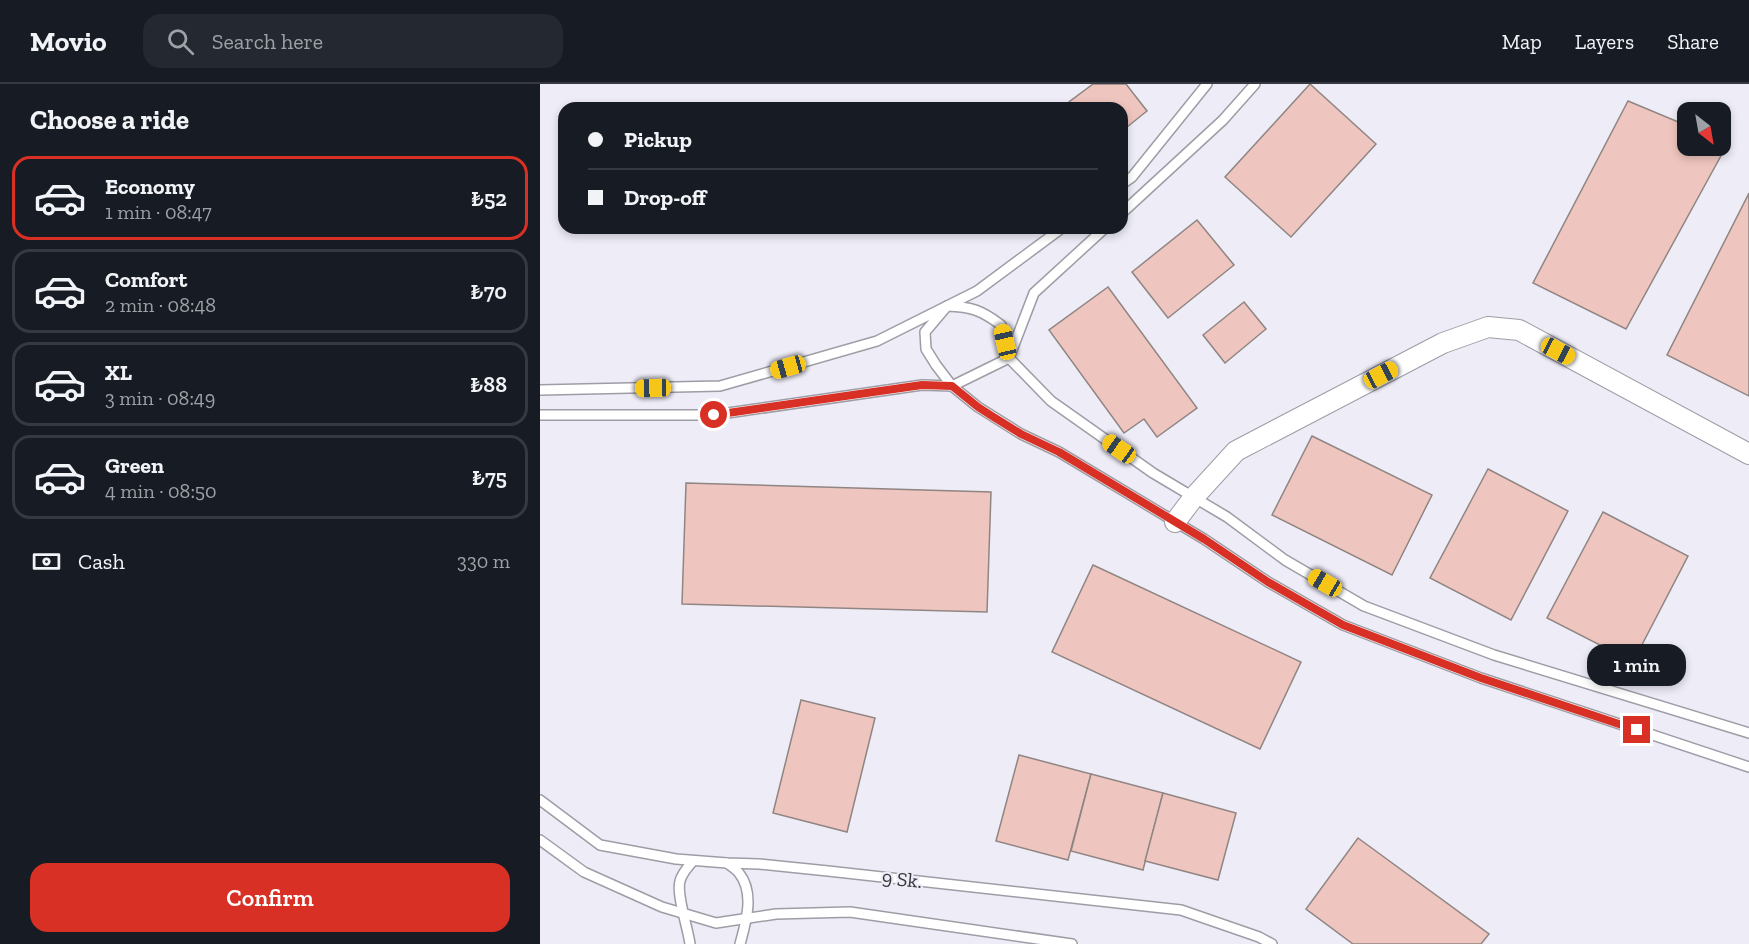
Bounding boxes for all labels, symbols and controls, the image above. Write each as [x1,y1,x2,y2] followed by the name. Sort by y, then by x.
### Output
[143,14,563,68] search box
[30,25,107,58] text: Movio
[164,25,197,58] icon: search
[212,28,323,55] text: Search here
[1502,29,1542,54] text: Map
[1575,29,1634,54] text: Layers
[1667,29,1719,54] text: Share
[1677,102,1731,156] north arrow
[1677,102,1731,156] map controls
[30,104,189,136] text: Choose a ride
[624,126,692,153] text: Pickup
[33,171,87,225] icon: car
[105,173,195,200] text: Economy
[624,184,706,211] text: Drop-off
[471,185,507,212] text: ₺52
[105,200,212,224] text: 1 min · 08:47
[33,264,87,318] icon: car
[105,266,187,293] text: Comfort
[470,278,507,305] text: ₺70
[105,293,216,317] text: 2 min · 08:48
[992,322,1018,362] car
[1538,335,1578,367] car
[768,353,808,381] car
[33,357,87,411] icon: car
[105,359,132,386] text: XL
[1361,359,1401,391] car
[470,371,507,398] text: ₺88
[635,379,671,397] car
[105,386,215,410] text: 3 min · 08:49
[700,401,727,428] route start
[1099,431,1139,467] car
[33,450,87,504] icon: car
[105,452,164,479] text: Green
[472,464,507,491] text: ₺75
[105,479,217,503] text: 4 min · 08:50
[30,545,63,578] icon: cash
[78,548,125,575] text: Cash
[457,549,510,573] text: 330 m
[1305,566,1345,600] car
[1588,643,1686,685] callout: 1 min
[1613,653,1660,677] text: 1 min
[1623,716,1650,743] route end
[30,863,510,932] button: Confirm
[881,865,923,893] street label: 9 Sk.

